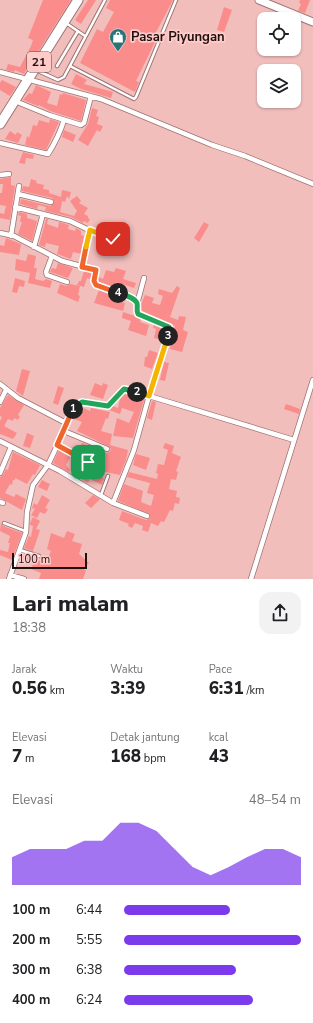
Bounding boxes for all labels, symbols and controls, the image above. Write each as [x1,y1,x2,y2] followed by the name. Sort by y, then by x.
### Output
[257,12,301,108] map controls
[257,12,301,56] button: locate
[108,27,128,52] shop icon: Pasar Piyungan
[131,28,225,46] place label: Pasar Piyungan
[27,52,51,72] road number: 21
[257,64,301,108] button: layers
[96,222,130,256] pin
[102,228,124,250] icon: check
[108,283,128,303] pin: 4
[115,285,121,300] text: 4
[158,326,178,346] pin: 3
[165,328,171,343] text: 3
[127,382,147,402] pin: 2
[134,384,140,399] text: 2
[63,399,83,419] pin: 1
[70,401,76,416] text: 1
[71,445,105,479] pin
[77,451,99,473] icon: arrive
[12,551,87,570] scale bar
[18,552,50,567] text: 100 m
[12,589,129,619] text: Lari malam
[259,592,301,634] button: share
[12,619,46,637] text: 18:38
[12,662,37,677] text: Jarak
[110,662,143,677] text: Waktu
[209,662,232,677] text: Pace
[12,677,47,700] text: 0.56
[110,677,145,700] text: 3:39
[209,677,244,700] text: 6:31
[47,683,65,698] text: km
[244,683,265,698] text: /km
[12,730,47,745] text: Elevasi
[110,730,180,745] text: Detak jantung
[209,730,228,745] text: kcal
[12,745,22,768] text: 7
[110,745,141,768] text: 168
[209,745,229,768] text: 43
[22,751,34,766] text: m
[141,751,166,766] text: bpm
[12,791,53,809] text: Elevasi
[249,791,301,809] text: 48–54 m
[12,901,50,919] text: 100 m
[76,901,102,919] text: 6:44
[12,931,50,949] text: 200 m
[76,931,102,949] text: 5:55
[12,961,50,979] text: 300 m
[76,961,102,979] text: 6:38
[12,991,50,1009] text: 400 m
[76,991,102,1009] text: 6:24

